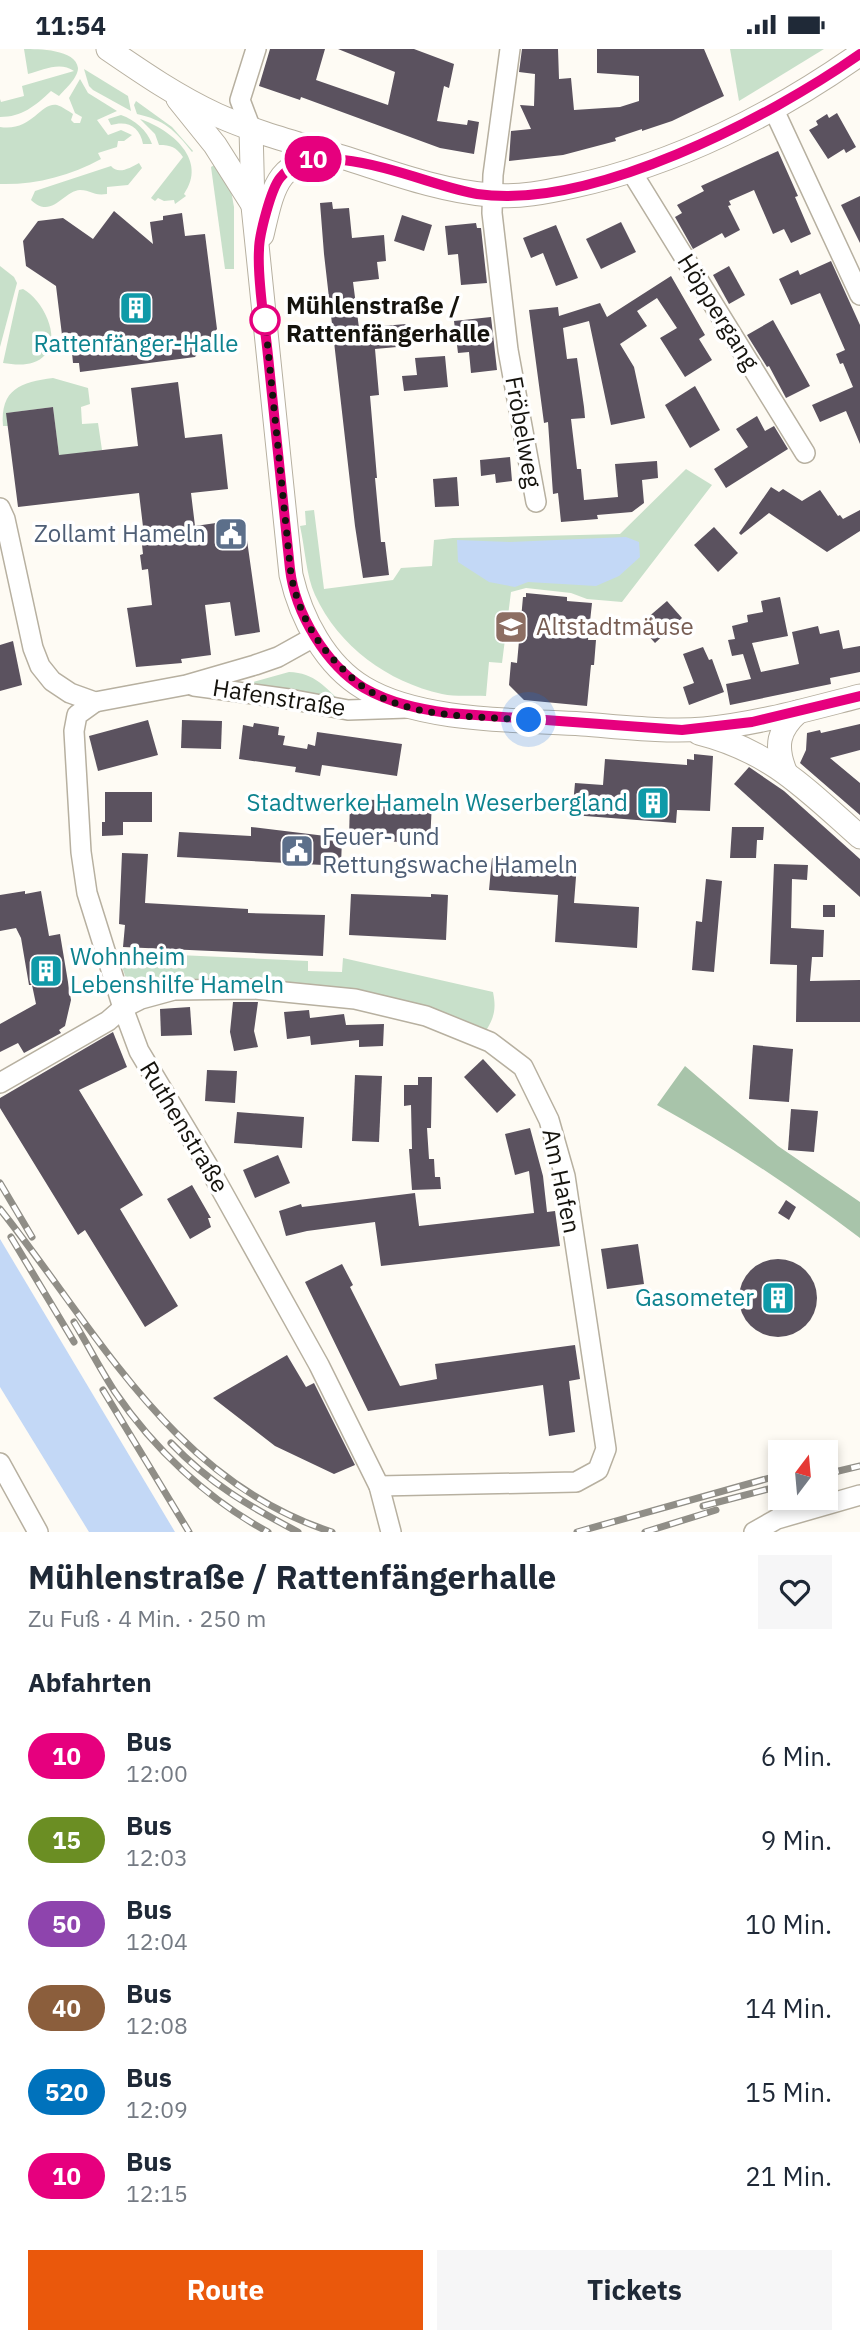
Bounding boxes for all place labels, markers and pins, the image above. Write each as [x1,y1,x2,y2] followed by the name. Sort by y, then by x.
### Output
[117,289,155,327] building icon: Rattenfänger-Halle
[286,289,490,349] place label: Mühlenstraße / Rattenfängerhalle
[250,305,280,335] marker: Mühlenstraße / Rattenfängerhalle
[33,327,239,359] place label: Rattenfänger-Halle
[212,515,250,553] public building icon: Zollamt Hameln
[34,517,206,549] place label: Zollamt Hameln
[492,608,530,646] school or university icon: Altstadtmäuse
[536,610,694,642] place label: Altstadtmäuse
[634,784,672,822] building icon: Stadtwerke Hameln Weserbergland
[247,786,628,818] place label: Stadtwerke Hameln Weserbergland
[322,820,578,880] place label: Feuer- und Rettungswache Hameln
[278,832,316,870] public building icon: Feuer- und Rettungswache Hameln
[70,940,284,1000] place label: Wohnheim Lebenshilfe Hameln
[27,952,65,990] building icon: Wohnheim Lebenshilfe Hameln
[759,1279,797,1317] building icon: Gasometer
[635,1281,754,1313] place label: Gasometer

